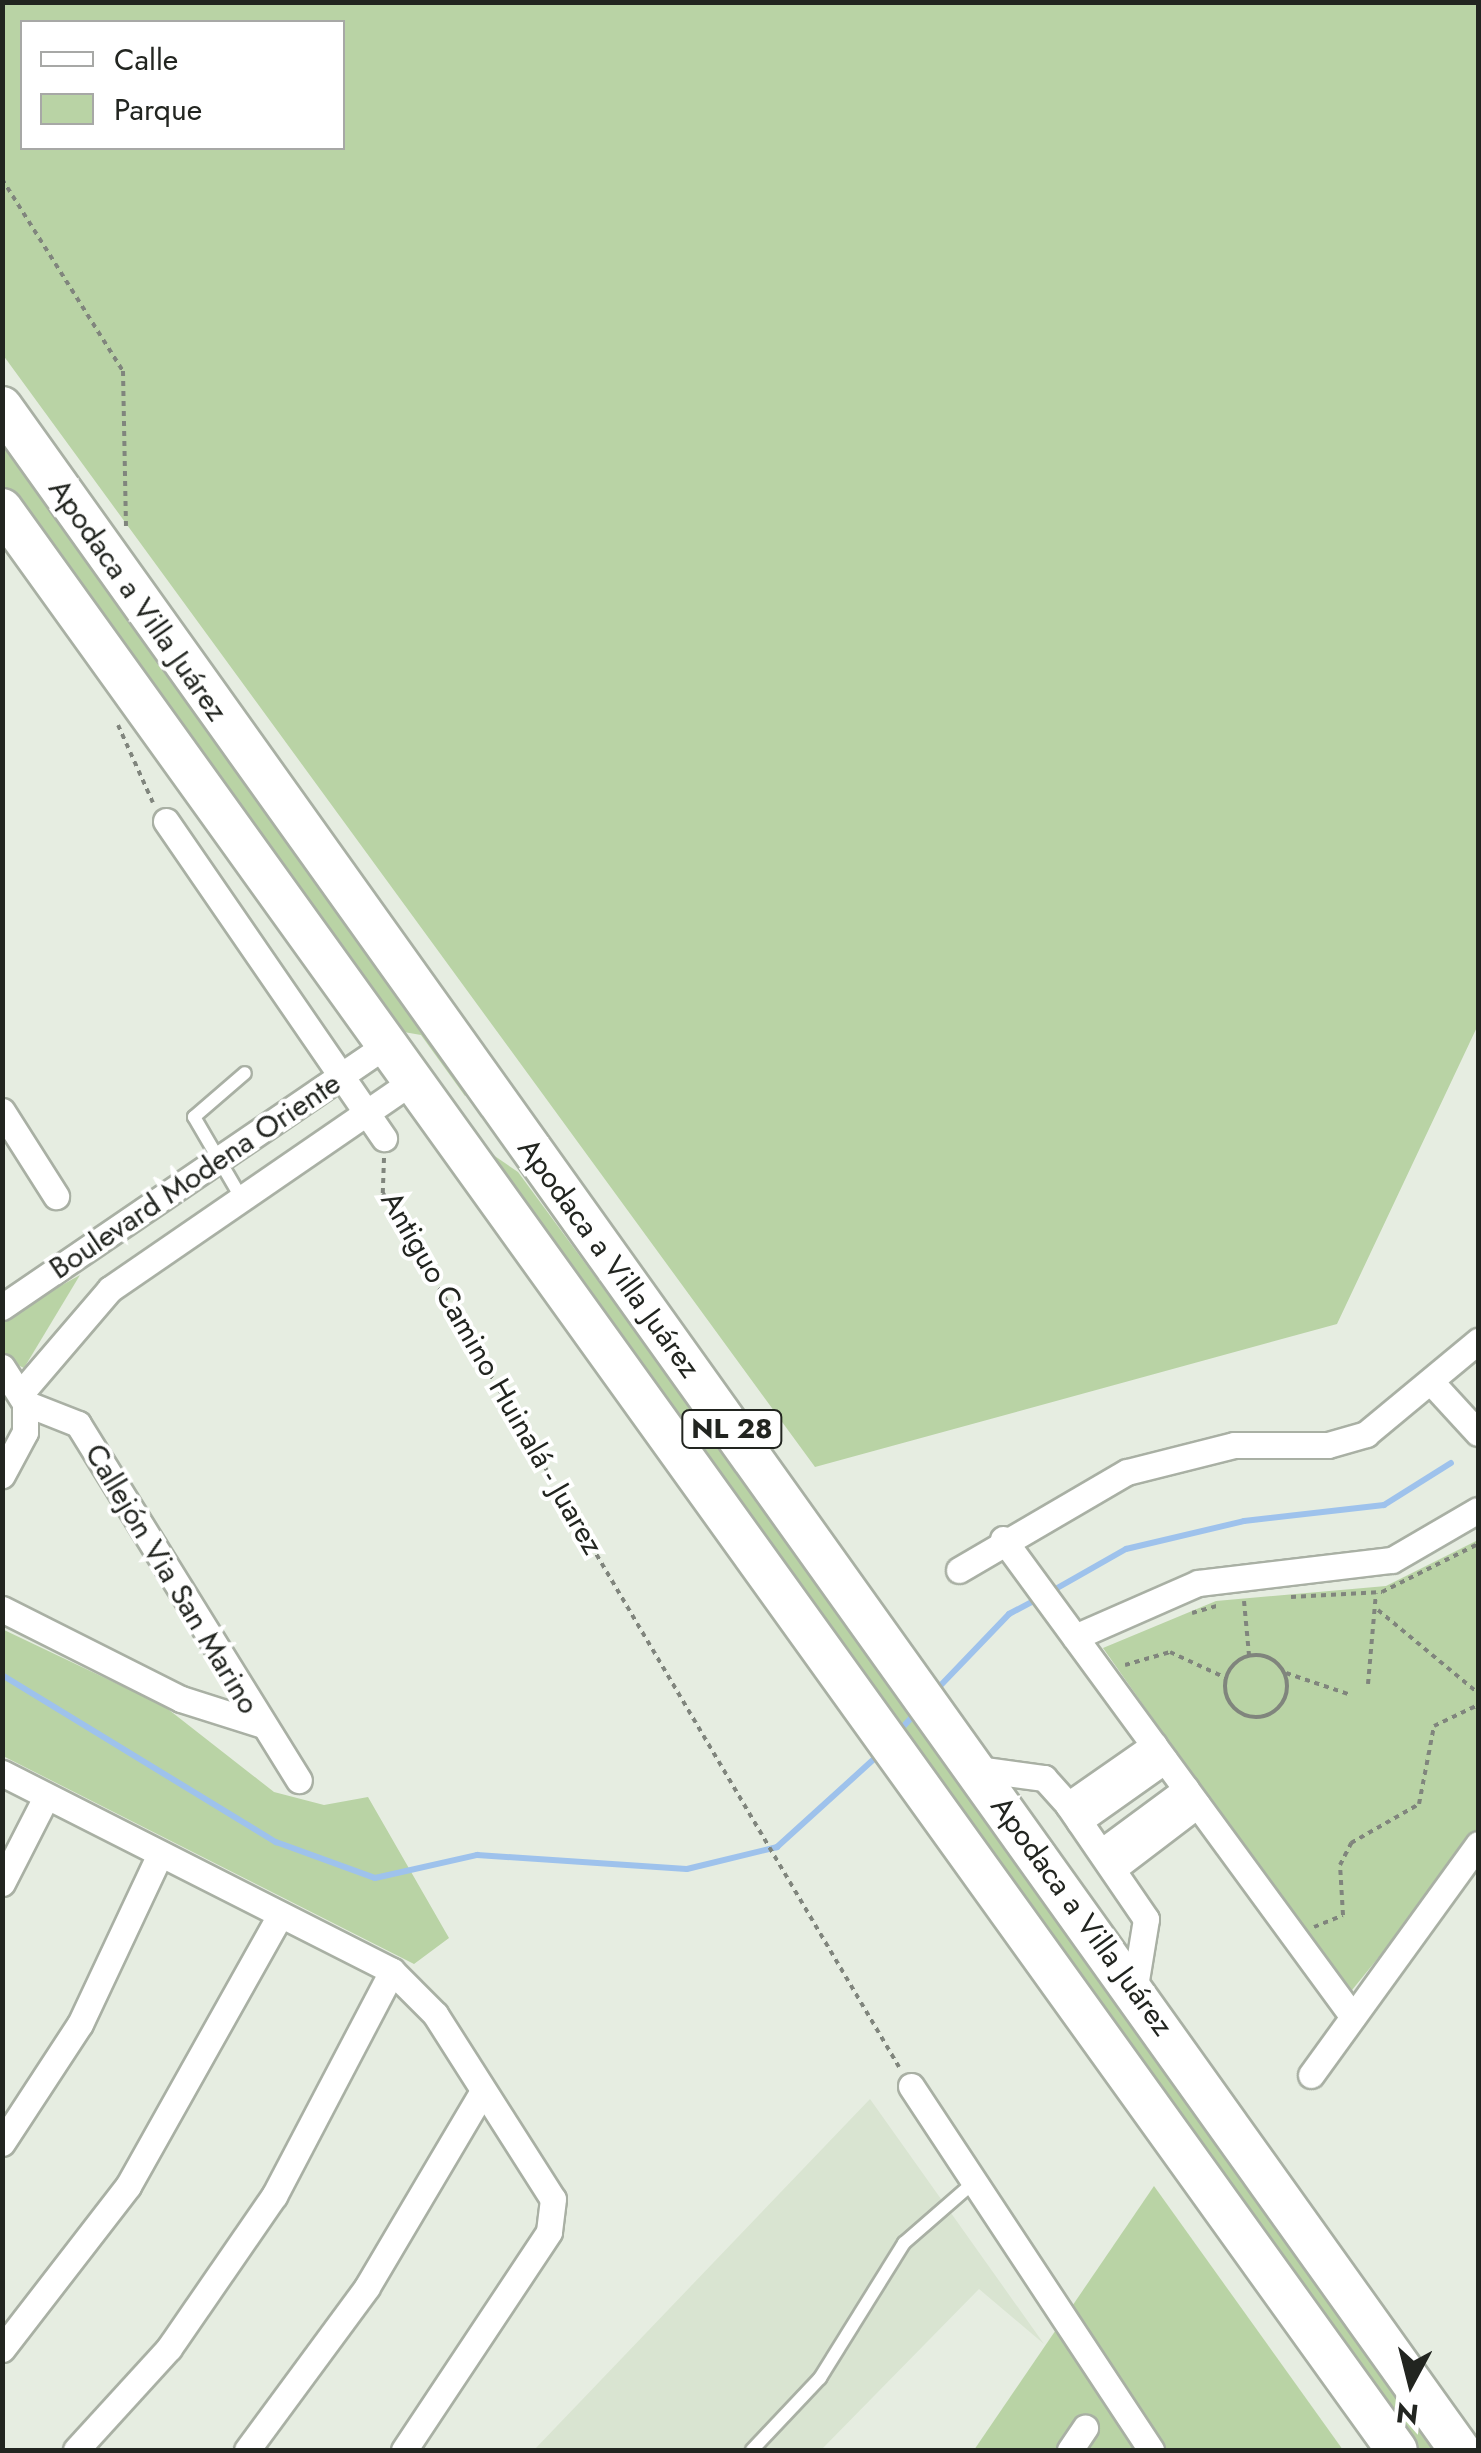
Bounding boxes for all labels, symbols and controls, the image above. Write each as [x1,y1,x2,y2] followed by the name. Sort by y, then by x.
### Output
[20,20,345,150] legend
[114,38,178,81] text: Calle
[114,88,202,131] text: Parque
[41,472,235,728] street label: Apodaca a Villa Juárez
[43,1065,347,1287] street label: Boulevard Modena Oriente
[510,1131,708,1385] street label: Apodaca a Villa Juárez
[373,1185,611,1561] street label: Antiguo Camino Huinalá - Juarez
[680,1406,784,1452] road number: NL 28
[77,1438,267,1720] street label: Callejón Via San Marino
[983,1789,1181,2043] street label: Apodaca a Villa Juárez
[1361,2333,1461,2433] north arrow
[1394,2392,1421,2435] text: N

